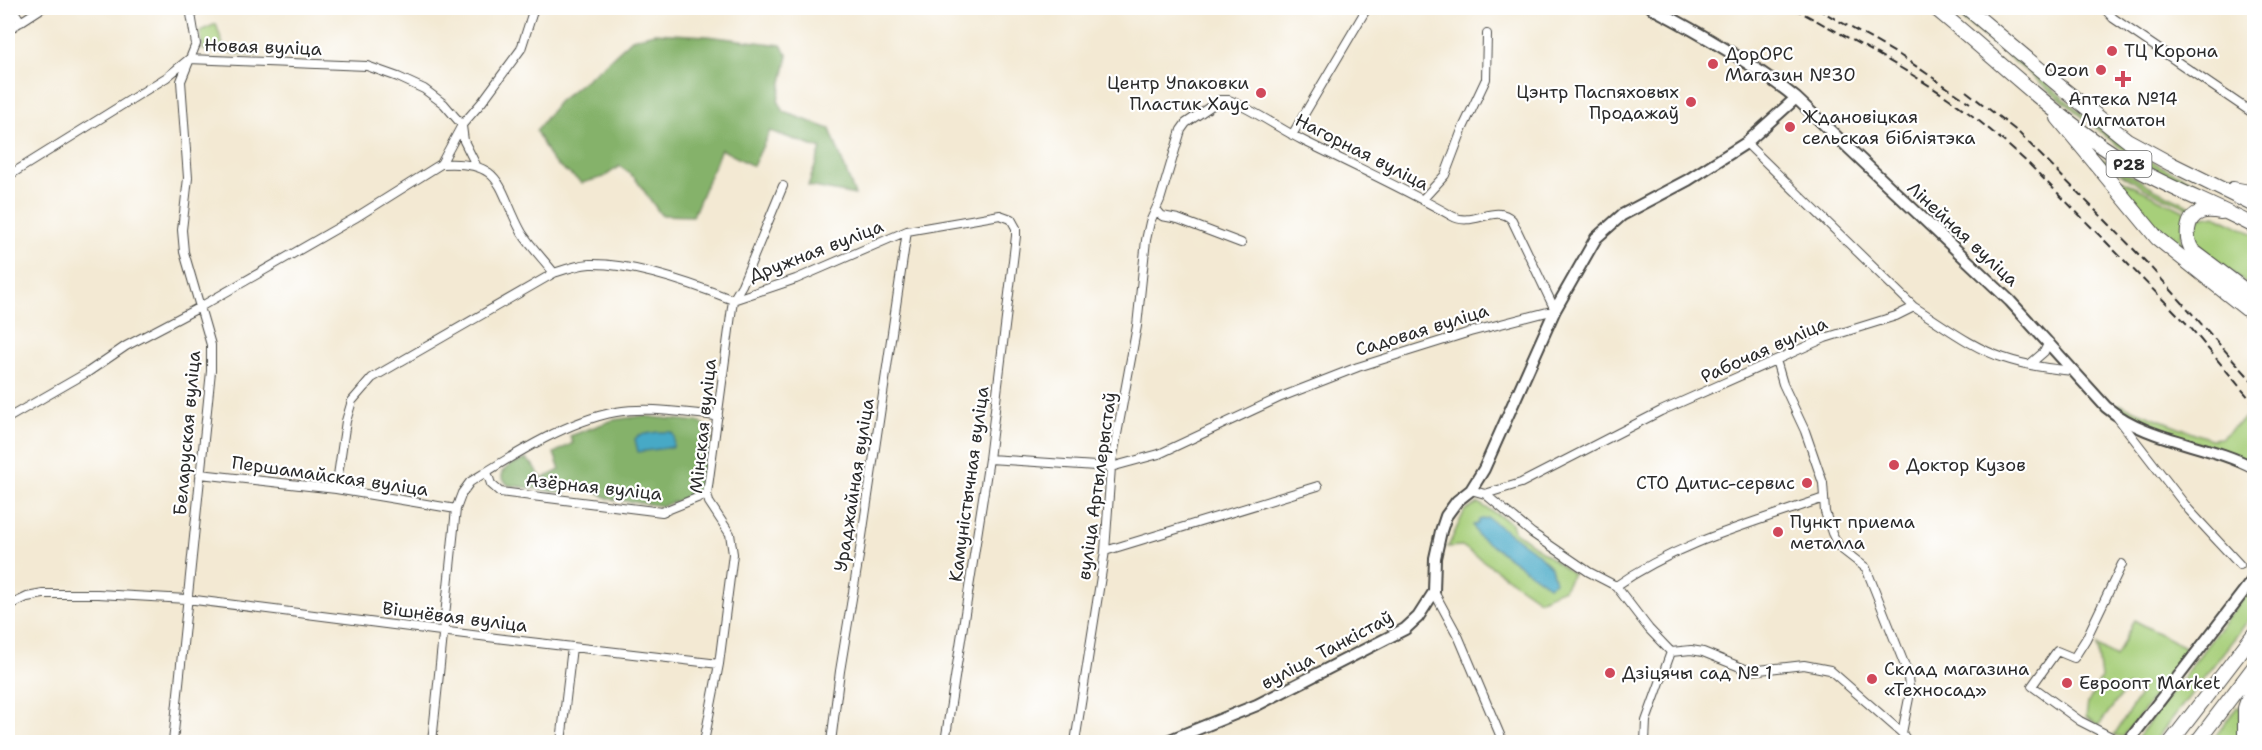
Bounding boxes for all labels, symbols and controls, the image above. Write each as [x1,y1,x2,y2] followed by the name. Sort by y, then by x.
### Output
[204,33,322,61] street label: Новая вуліца
[2124,39,2218,63] place label: ТЦ Корона
[1725,42,1856,87] place label: ДорОРС Магазин №30
[2105,44,2119,58] marker: ТЦ Корона
[1706,57,1720,71] marker: ДорОРС Магазин №30
[2044,58,2089,82] place label: Ozon
[2094,63,2108,77] marker: Ozon
[1107,71,1249,116] place label: Центр Упаковки Пластик Хаус
[2116,72,2130,86] marker: Аптека №14 Лигматон
[1516,80,1679,125] place label: Цэнтр Паспяховых Продажаў
[1254,86,1268,100] marker: Центр Упаковки Пластик Хаус
[2068,87,2178,132] place label: Аптека №14 Лигматон
[1684,95,1698,109] marker: Цэнтр Паспяховых Продажаў
[1802,105,1975,150] place label: Ждановіцкая сельская бібліятэка
[1291,108,1433,196] street label: Нагорная вуліца
[1783,120,1797,134] marker: Ждановіцкая сельская бібліятэка
[2106,151,2152,177] road number: Р28
[1902,176,2024,292] street label: Лінейная вуліца
[745,214,887,288] street label: Дружная вуліца
[1352,298,1492,362] street label: Садовая вуліца
[1697,311,1831,389] street label: Рабочая вуліца
[168,350,206,516] street label: Беларуская вуліца
[684,357,722,495] street label: Мінская вуліца
[943,385,995,583] street label: Камуністычная вуліца
[1072,390,1122,582] street label: вуліца Артылерыстаў
[828,397,880,573] street label: Ураджайная вуліца
[230,450,430,502] street label: Першамайская вуліца
[1906,453,2026,477] place label: Доктор Кузов
[1887,458,1901,472] marker: Доктор Кузов
[525,468,663,506] street label: Азёрная вуліца
[1636,471,1795,495] place label: СТО Дитис-сервис
[1800,476,1814,490] marker: СТО Дитис-сервис
[1790,510,1915,555] place label: Пункт приема металла
[1771,525,1785,539] marker: Пункт приема металла
[381,596,529,638] street label: Вішнёвая вуліца
[1257,605,1397,695] street label: вуліца Танкістаў
[1884,657,2029,702] place label: Склад магазина «Техносад»
[1622,661,1773,685] place label: Дзіцячы сад № 1
[1603,666,1617,680] marker: Дзіцячы сад № 1
[2079,671,2221,695] place label: Евроопт Market
[1865,672,1879,686] marker: Склад магазина «Техносад»
[2060,676,2074,690] marker: Евроопт Market

